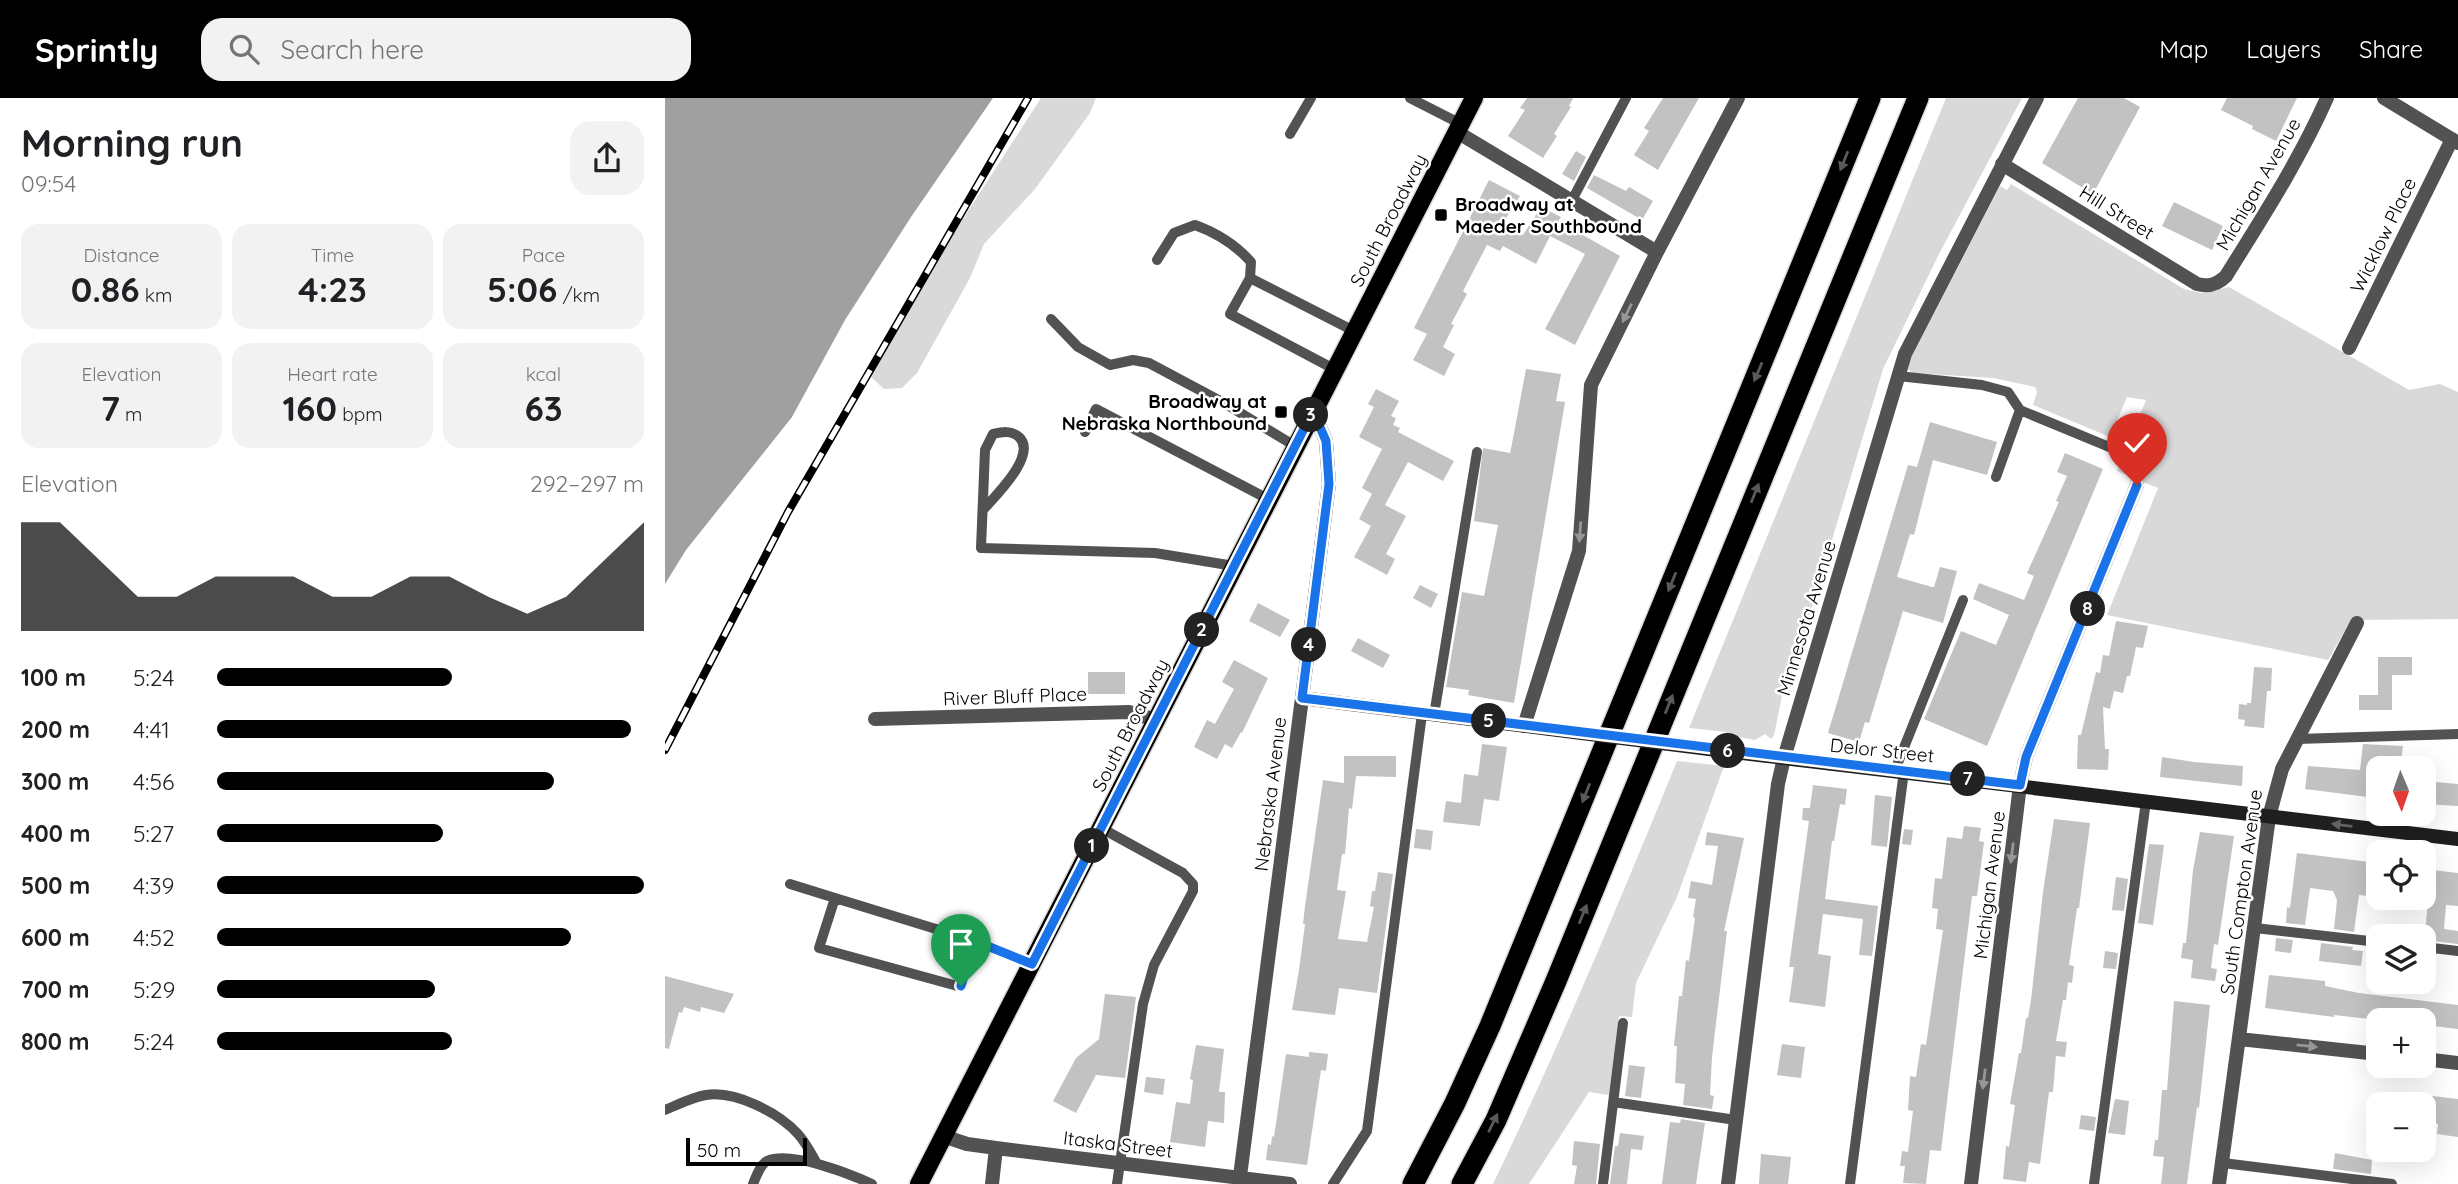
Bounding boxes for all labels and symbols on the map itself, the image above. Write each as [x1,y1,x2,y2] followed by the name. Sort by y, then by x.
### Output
[2210,114,2306,254] street label: Michigan Avenue
[1344,150,1432,290] street label: South Broadway
[1838,151,1850,171] one-way arrow
[2345,173,2421,297] street label: Wicklow Place
[2075,180,2159,244] street label: Hill Street
[1455,192,1642,238] place label: Broadway at Maeder Southbound
[1433,207,1449,223] marker: Broadway at Maeder Southbound
[1621,303,1632,323] one-way arrow
[1753,362,1764,383] one-way arrow
[1062,389,1267,435] place label: Broadway at Nebraska Northbound
[1293,398,1329,432] pin: 3
[1273,404,1289,420] marker: Broadway at Nebraska Northbound
[2107,413,2167,485] pin
[1750,482,1761,503] one-way arrow
[1574,521,1585,543] one-way arrow
[1771,538,1841,698] street label: Minnesota Avenue
[1666,572,1677,593] one-way arrow
[2071,592,2105,626] pin: 8
[1185,612,1219,648] pin: 2
[1291,628,1327,662] pin: 4
[1086,655,1174,795] street label: South Broadway
[943,681,1087,711] street label: River Bluff Place
[1664,693,1675,714] one-way arrow
[1471,704,1507,738] pin: 5
[1249,715,1291,873] street label: Nebraska Avenue
[1829,733,1935,767] street label: Delor Street
[1711,734,1745,768] pin: 6
[2366,756,2436,826] north arrow
[1951,762,1985,796] pin: 7
[1581,783,1592,804] one-way arrow
[2215,788,2267,996] street label: South Compton Avenue
[1968,810,2010,960] street label: Michigan Avenue
[2330,820,2352,831] one-way arrow
[1075,828,1109,864] pin: 1
[2006,842,2017,864] one-way arrow
[1578,904,1589,925] one-way arrow
[931,914,991,986] pin
[2296,1041,2318,1052] one-way arrow
[1978,1068,1989,1090] one-way arrow
[1488,1113,1499,1133] one-way arrow
[1062,1125,1174,1163] street label: Itaska Street
[686,1135,807,1167] scale bar

